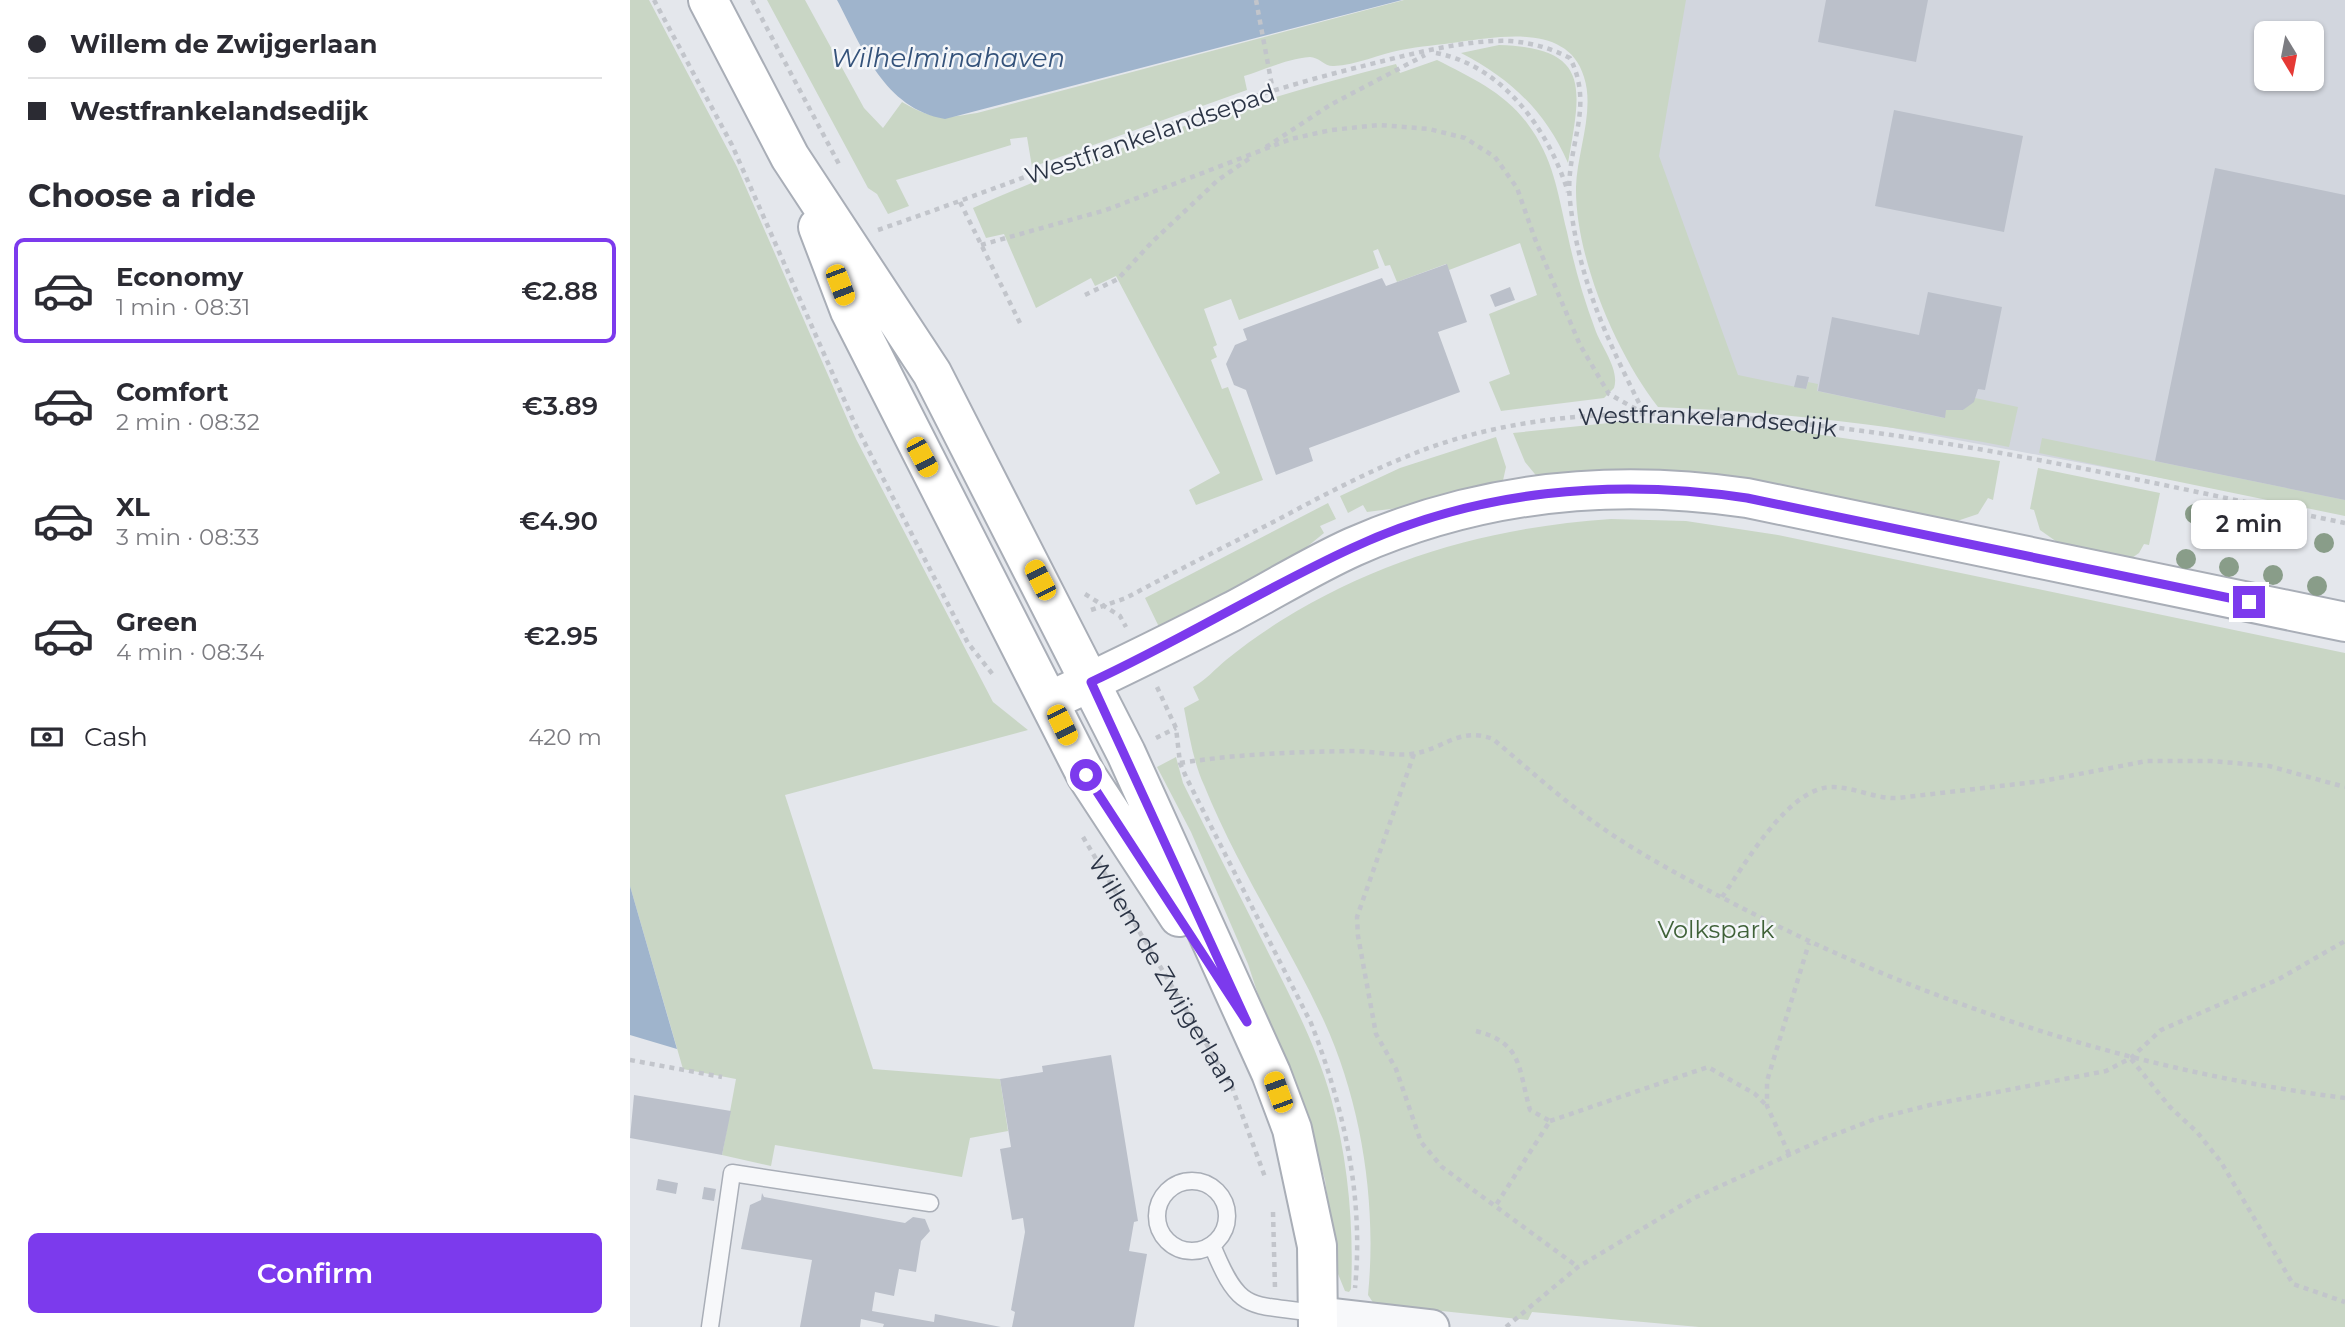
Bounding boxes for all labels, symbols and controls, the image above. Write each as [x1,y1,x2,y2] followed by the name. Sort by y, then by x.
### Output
[2254,21,2324,91] north arrow
[2254,21,2324,91] map controls
[70,28,377,60] text: Willem de Zwijgerlaan
[831,42,1065,74] water label: Wilhelminahaven
[1021,78,1279,190] street label: Westfrankelandsepad
[70,95,368,127] text: Westfrankelandsedijk
[28,176,256,215] text: Choose a ride
[32,259,95,322] icon: car
[116,261,243,293] text: Economy
[823,262,858,308] car
[521,275,598,307] text: €2.88
[116,293,250,321] text: 1 min · 08:31
[32,374,95,437] icon: car
[116,376,228,408] text: Comfort
[522,390,598,422] text: €3.89
[1577,399,1840,442] street label: Westfrankelandsedijk
[116,408,260,436] text: 2 min · 08:32
[903,434,942,480] car
[32,489,95,552] icon: car
[116,491,150,523] text: XL
[2191,500,2307,550] callout: 2 min
[519,505,598,537] text: €4.90
[2216,510,2282,538] text: 2 min
[116,523,260,551] text: 3 min · 08:33
[1022,557,1059,603] car
[2233,586,2265,618] route end
[32,604,95,667] icon: car
[116,606,198,638] text: Green
[524,620,598,652] text: €2.95
[116,638,264,666] text: 4 min · 08:34
[1044,702,1081,748] car
[28,718,66,756] icon: cash
[84,721,148,753] text: Cash
[528,723,602,751] text: 420 m
[1070,759,1102,791] route start
[1083,850,1246,1097] street label: Willem de Zwijgerlaan
[1658,915,1775,944] park label: Volkspark
[1261,1069,1296,1115] car
[28,1233,602,1313] button: Confirm

